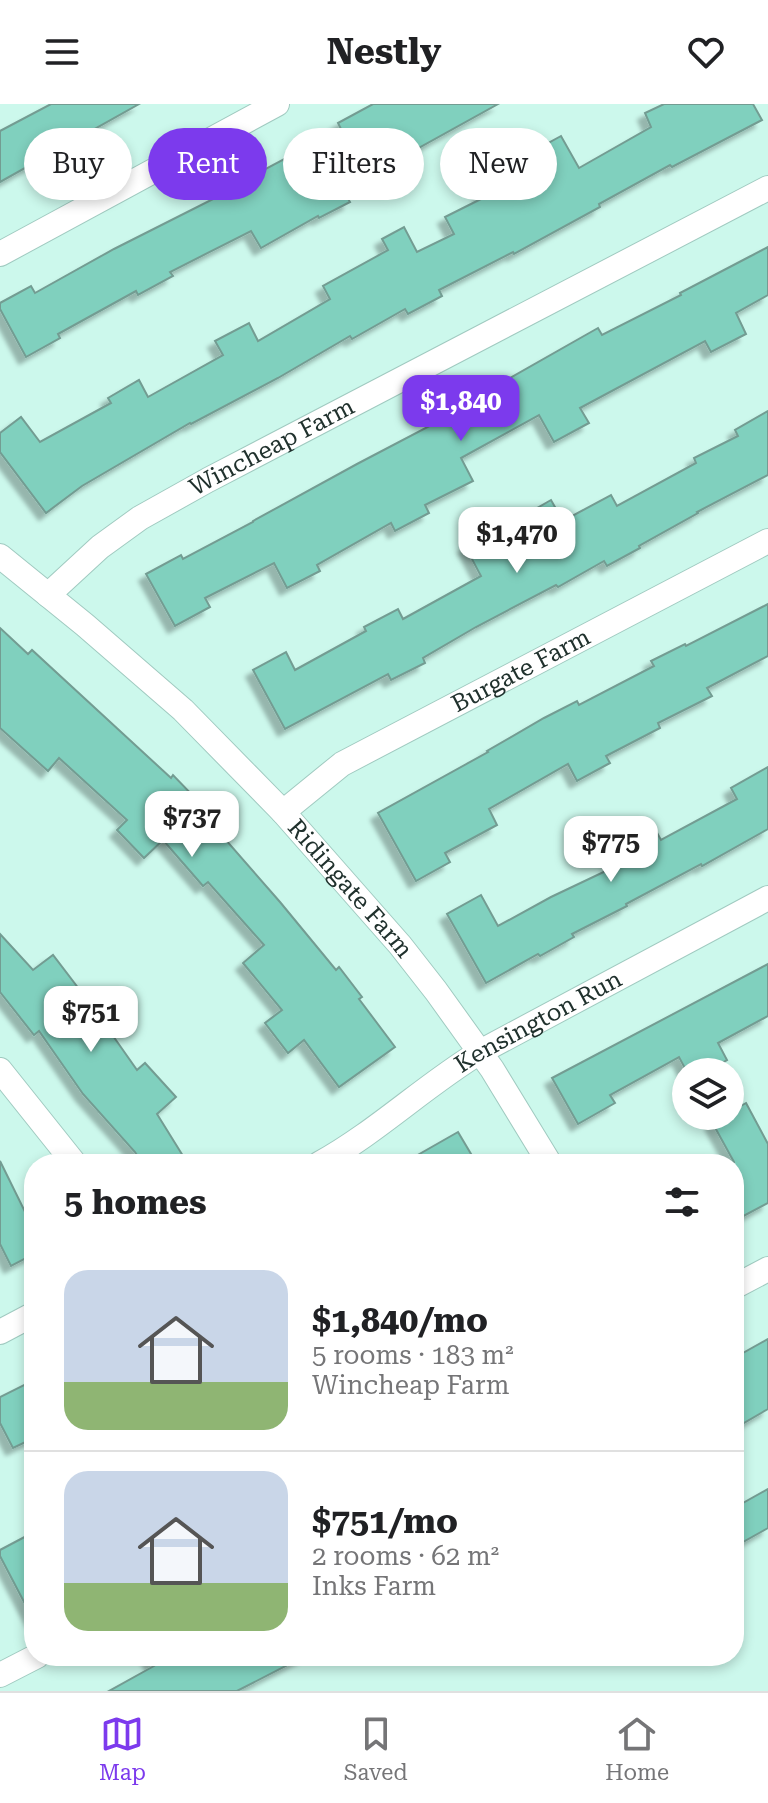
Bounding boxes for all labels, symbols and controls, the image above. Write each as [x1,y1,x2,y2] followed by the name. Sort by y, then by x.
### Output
[40,30,84,74] icon: menu
[684,30,728,74] icon: heart
[326,31,442,73] text: Nestly
[24,128,132,200] chip: Buy
[148,128,267,200] chip: Rent
[283,128,424,200] chip: Filters
[440,128,557,200] chip: New
[396,375,526,443] pin: $1,840
[420,386,502,416] text: $1,840
[184,392,359,502] street label: Wincheap Farm
[452,507,582,575] pin: $1,470
[476,518,558,548] text: $1,470
[447,623,595,718] street label: Burgate Farm
[145,791,239,859] pin: $737
[163,802,221,832] text: $737
[282,814,419,963] street label: Ridingate Farm
[564,816,658,884] pin: $775
[582,827,640,857] text: $775
[449,965,627,1078] street label: Kensington Run
[44,986,138,1054] pin: $751
[62,997,120,1027] text: $751
[672,1058,744,1130] map controls
[672,1058,744,1130] button: layers
[660,1180,704,1224] icon: filters
[64,1182,207,1222] text: 5 homes
[312,1300,488,1340] text: $1,840/mo
[128,1302,224,1398] icon: home
[312,1340,514,1370] text: 5 rooms · 183 m²
[312,1370,509,1400] text: Wincheap Farm
[312,1501,458,1541] text: $751/mo
[128,1503,224,1599] icon: home
[312,1541,499,1571] text: 2 rooms · 62 m²
[312,1571,436,1601] text: Inks Farm
[99,1712,146,1785] tab: Map
[344,1712,408,1785] tab: Saved
[605,1712,669,1785] tab: Home

